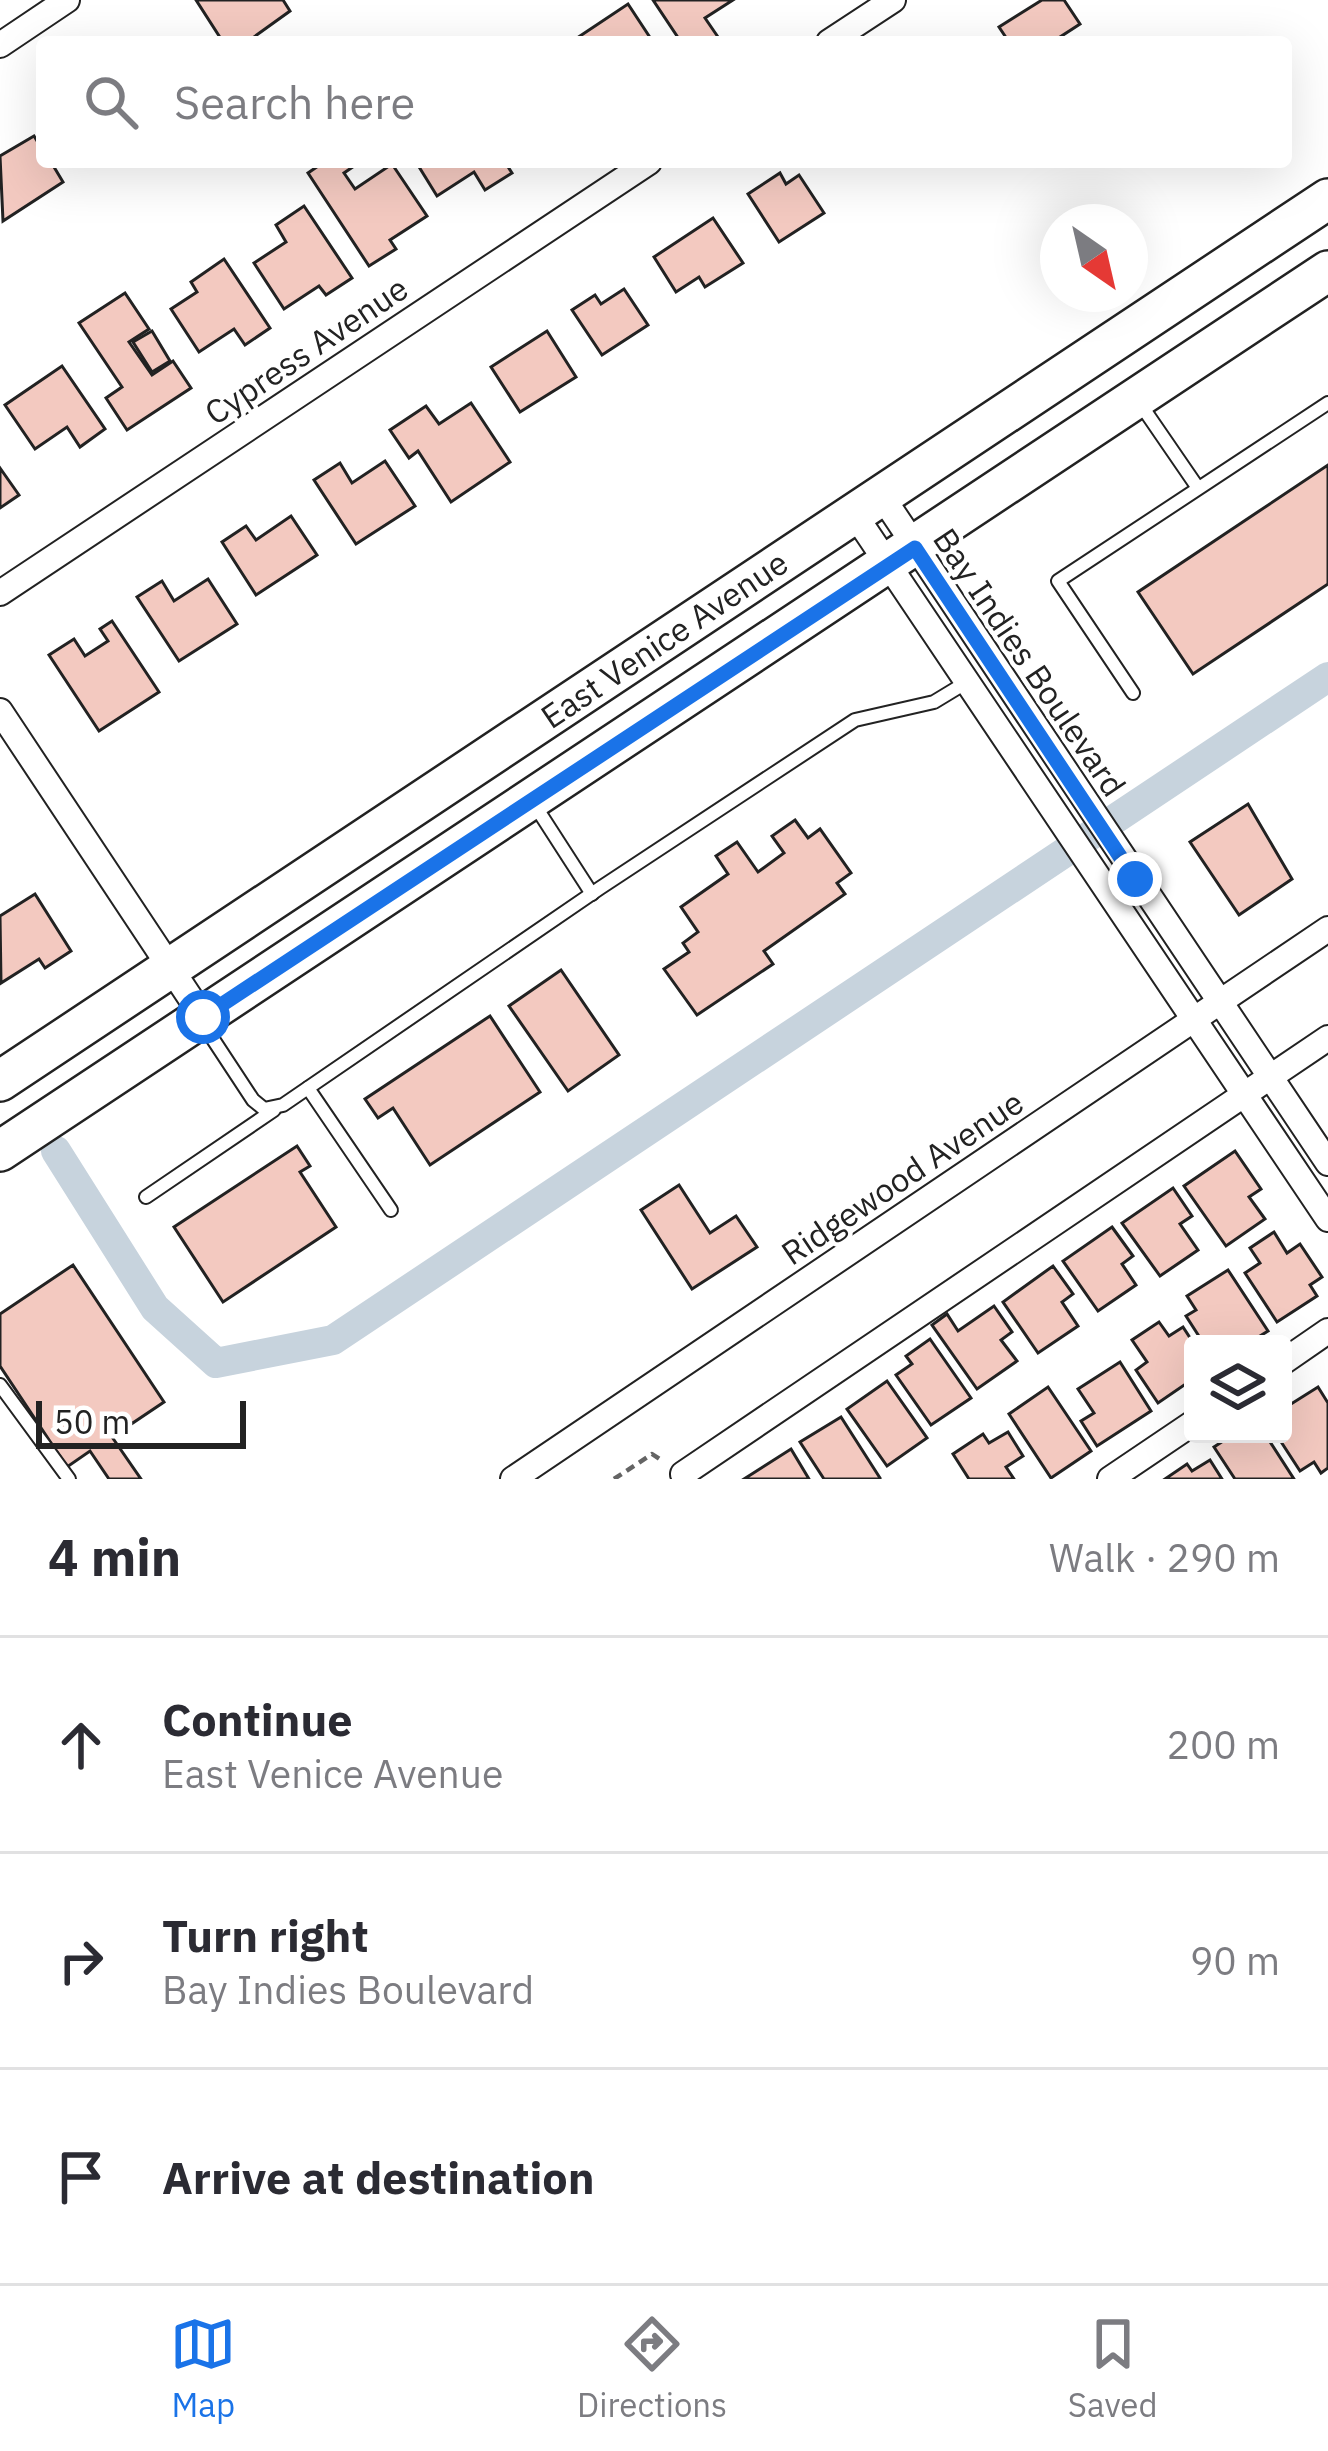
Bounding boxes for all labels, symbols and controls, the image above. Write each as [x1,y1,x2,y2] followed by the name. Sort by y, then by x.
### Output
[36,36,1292,168] search box
[78,69,144,135] icon: search
[174,73,415,131] text: Search here
[1040,204,1148,312] north arrow
[196,266,416,434] street label: Cypress Avenue
[924,519,1136,805] street label: Bay Indies Boulevard
[532,540,796,738] street label: East Venice Avenue
[1108,852,1162,906] route end
[176,990,230,1044] route start
[773,1080,1031,1274] street label: Ridgewood Avenue
[1184,1335,1292,1443] map controls
[1184,1335,1292,1443] button: layers
[36,1395,246,1448] scale bar
[54,1400,130,1443] text: 50 m
[48,1524,181,1590] text: 4 min
[1049,1532,1280,1583] text: Walk · 290 m
[162,1690,353,1748] text: Continue
[48,1712,114,1778] icon: ahead
[1167,1719,1280,1770] text: 200 m
[162,1748,503,1799] text: East Venice Avenue
[162,1906,369,1964] text: Turn right
[48,1928,114,1994] icon: right
[1190,1935,1280,1986] text: 90 m
[162,1964,534,2015] text: Bay Indies Boulevard
[48,2144,114,2210] icon: arrive
[162,2148,595,2206] text: Arrive at destination
[170,2311,236,2426] tab: Map
[577,2311,727,2426] tab: Directions
[1068,2311,1158,2426] tab: Saved

